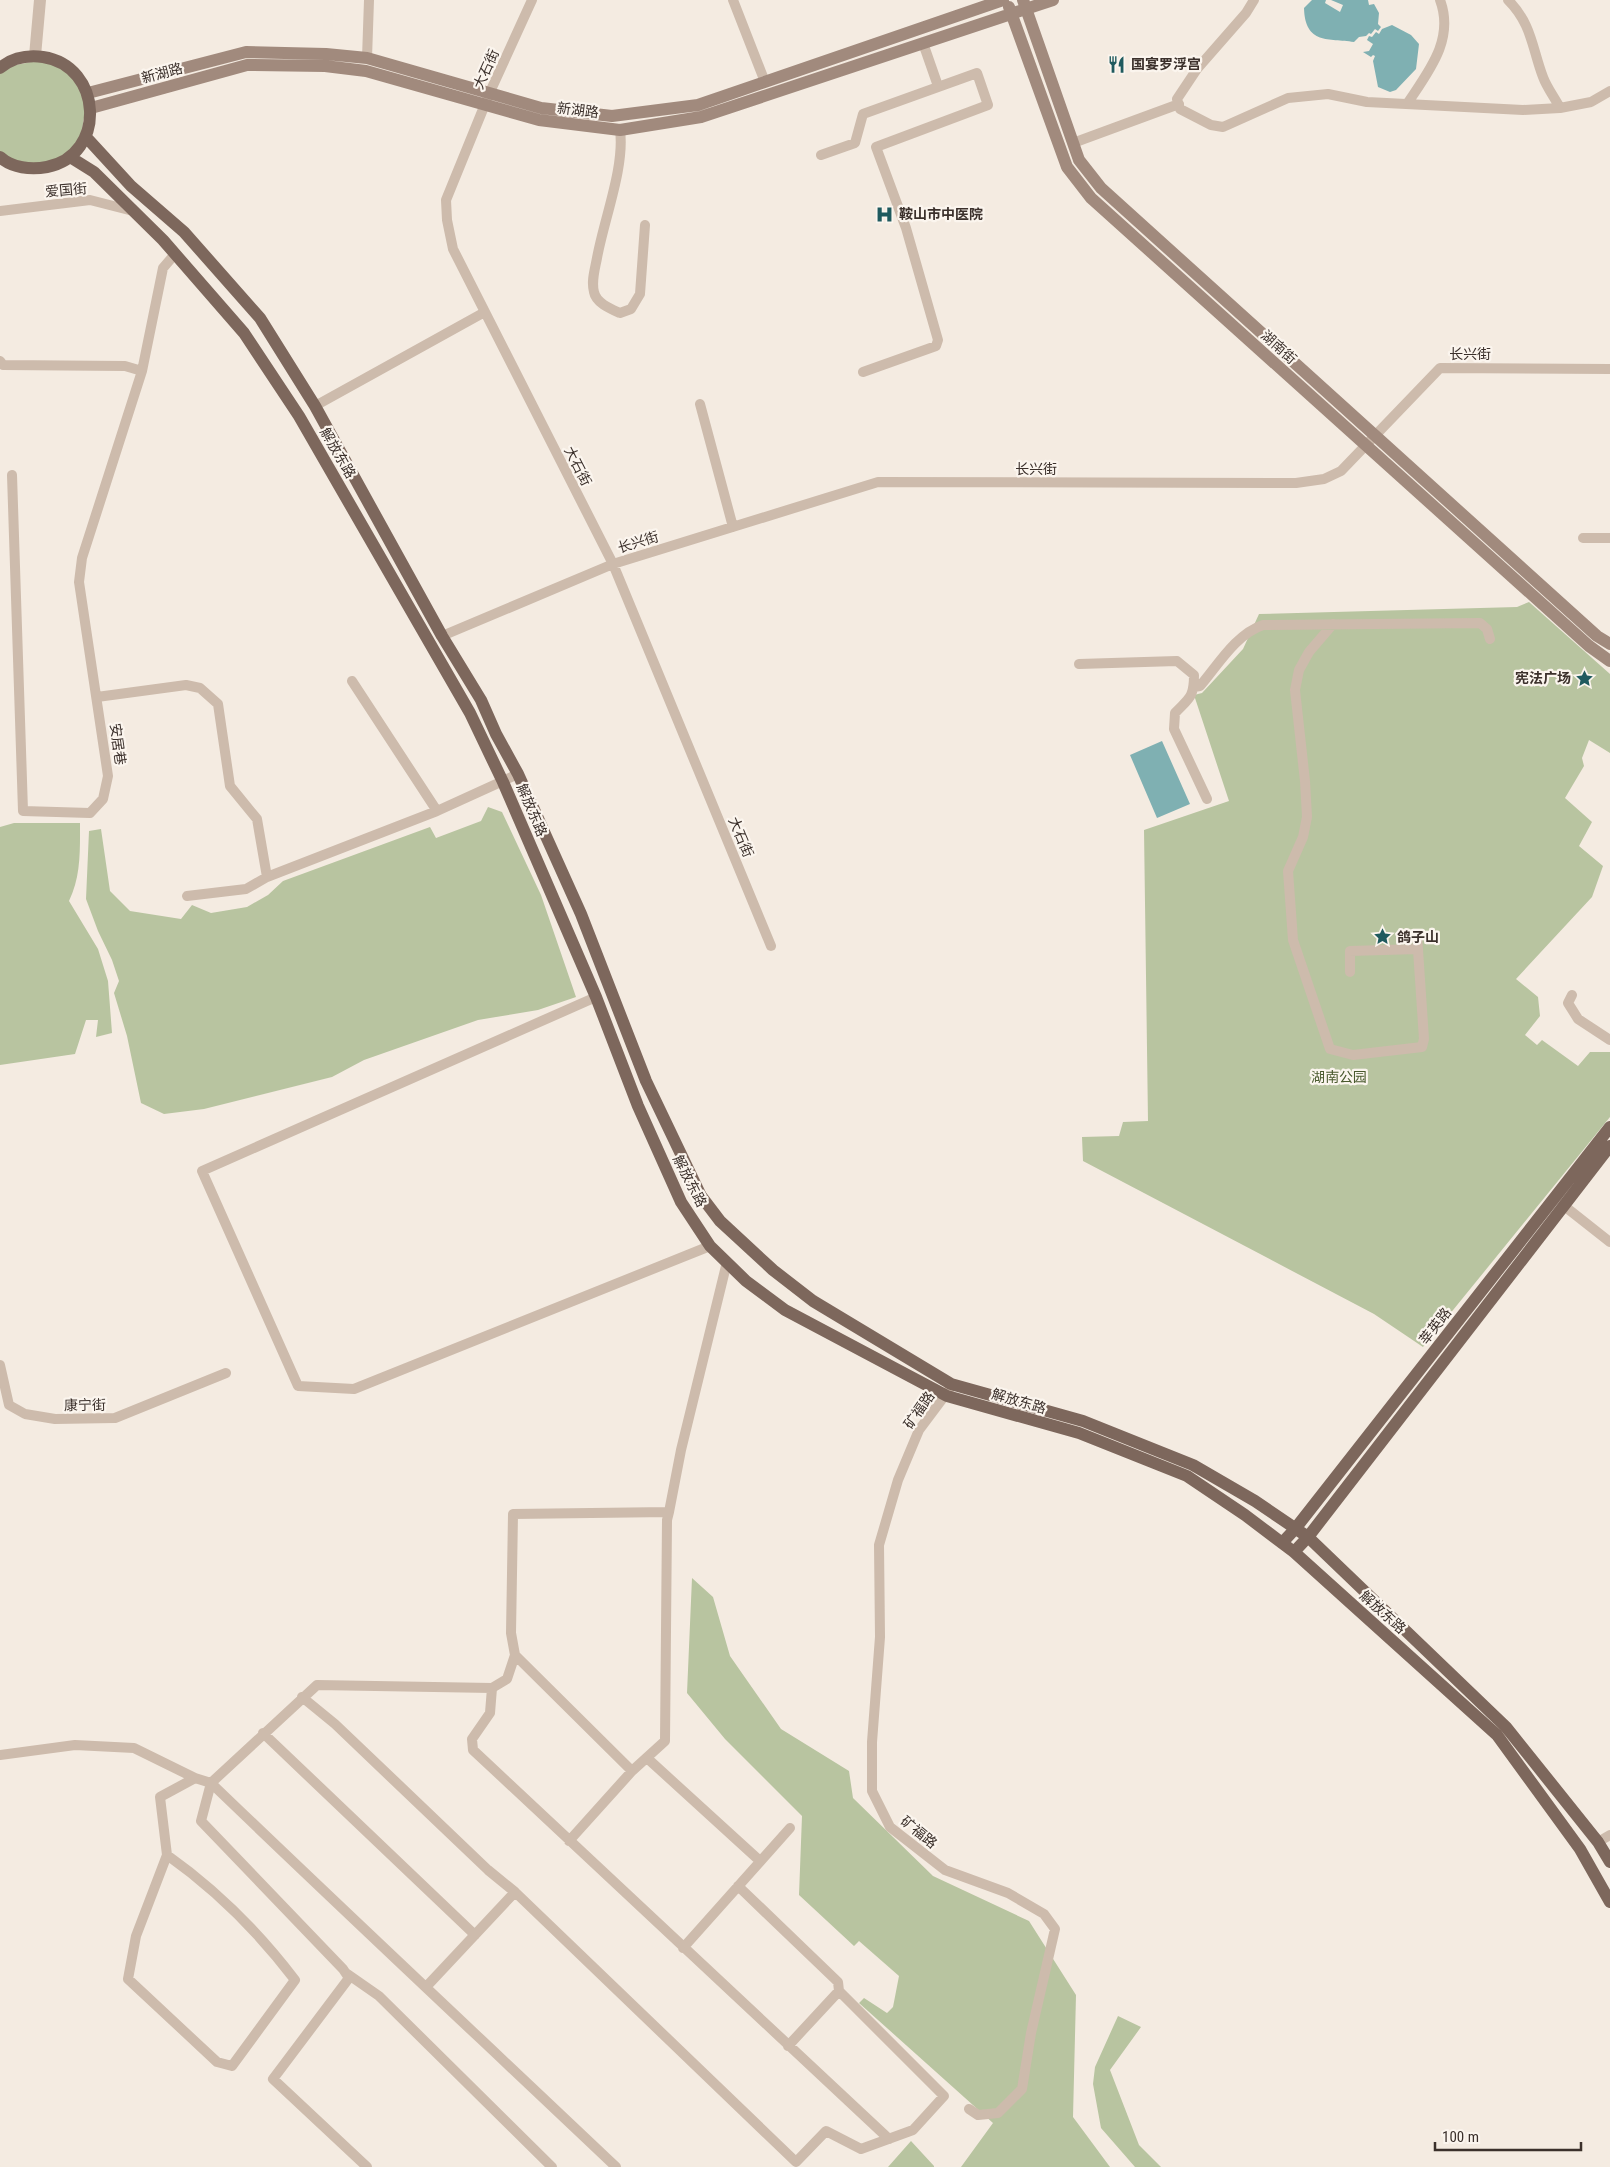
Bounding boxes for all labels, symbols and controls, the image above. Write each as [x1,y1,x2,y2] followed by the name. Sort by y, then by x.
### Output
[470,47,502,91] street label: 大石街
[1107,54,1127,74] restaurant icon: 国宴罗浮宫
[1131,56,1201,72] place label: 国宴罗浮宫
[140,60,184,86] street label: 新湖路
[556,100,600,120] street label: 新湖路
[44,180,88,200] street label: 爱国街
[875,204,895,224] hospital icon: 鞍山市中医院
[899,206,983,222] place label: 鞍山市中医院
[1258,327,1300,367] street label: 湖南街
[1449,346,1491,362] street label: 长兴街
[317,425,359,481] street label: 解放东路
[561,444,595,488] street label: 大石街
[1015,461,1057,477] street label: 长兴街
[616,528,660,556] street label: 长兴街
[1575,668,1595,688] place icon: 宪法广场
[1515,670,1571,686] place label: 宪法广场
[107,722,129,766] street label: 安居巷
[514,781,550,839] street label: 解放东路
[725,815,757,859] street label: 大石街
[1373,927,1393,947] place icon: 鸽子山
[1397,929,1439,945] place label: 鸽子山
[1311,1069,1367,1085] park label: 湖南公园
[670,1152,710,1210] street label: 解放东路
[1416,1305,1454,1347] street label: 莘英路
[990,1386,1048,1416] street label: 解放东路
[900,1388,938,1432] street label: 矿福路
[64,1397,106,1413] street label: 康宁街
[1357,1587,1409,1637] street label: 解放东路
[898,1813,940,1851] street label: 矿福路
[1435,2120,1581,2152] scale bar
[1442,2128,1479,2146] text: 100 m

